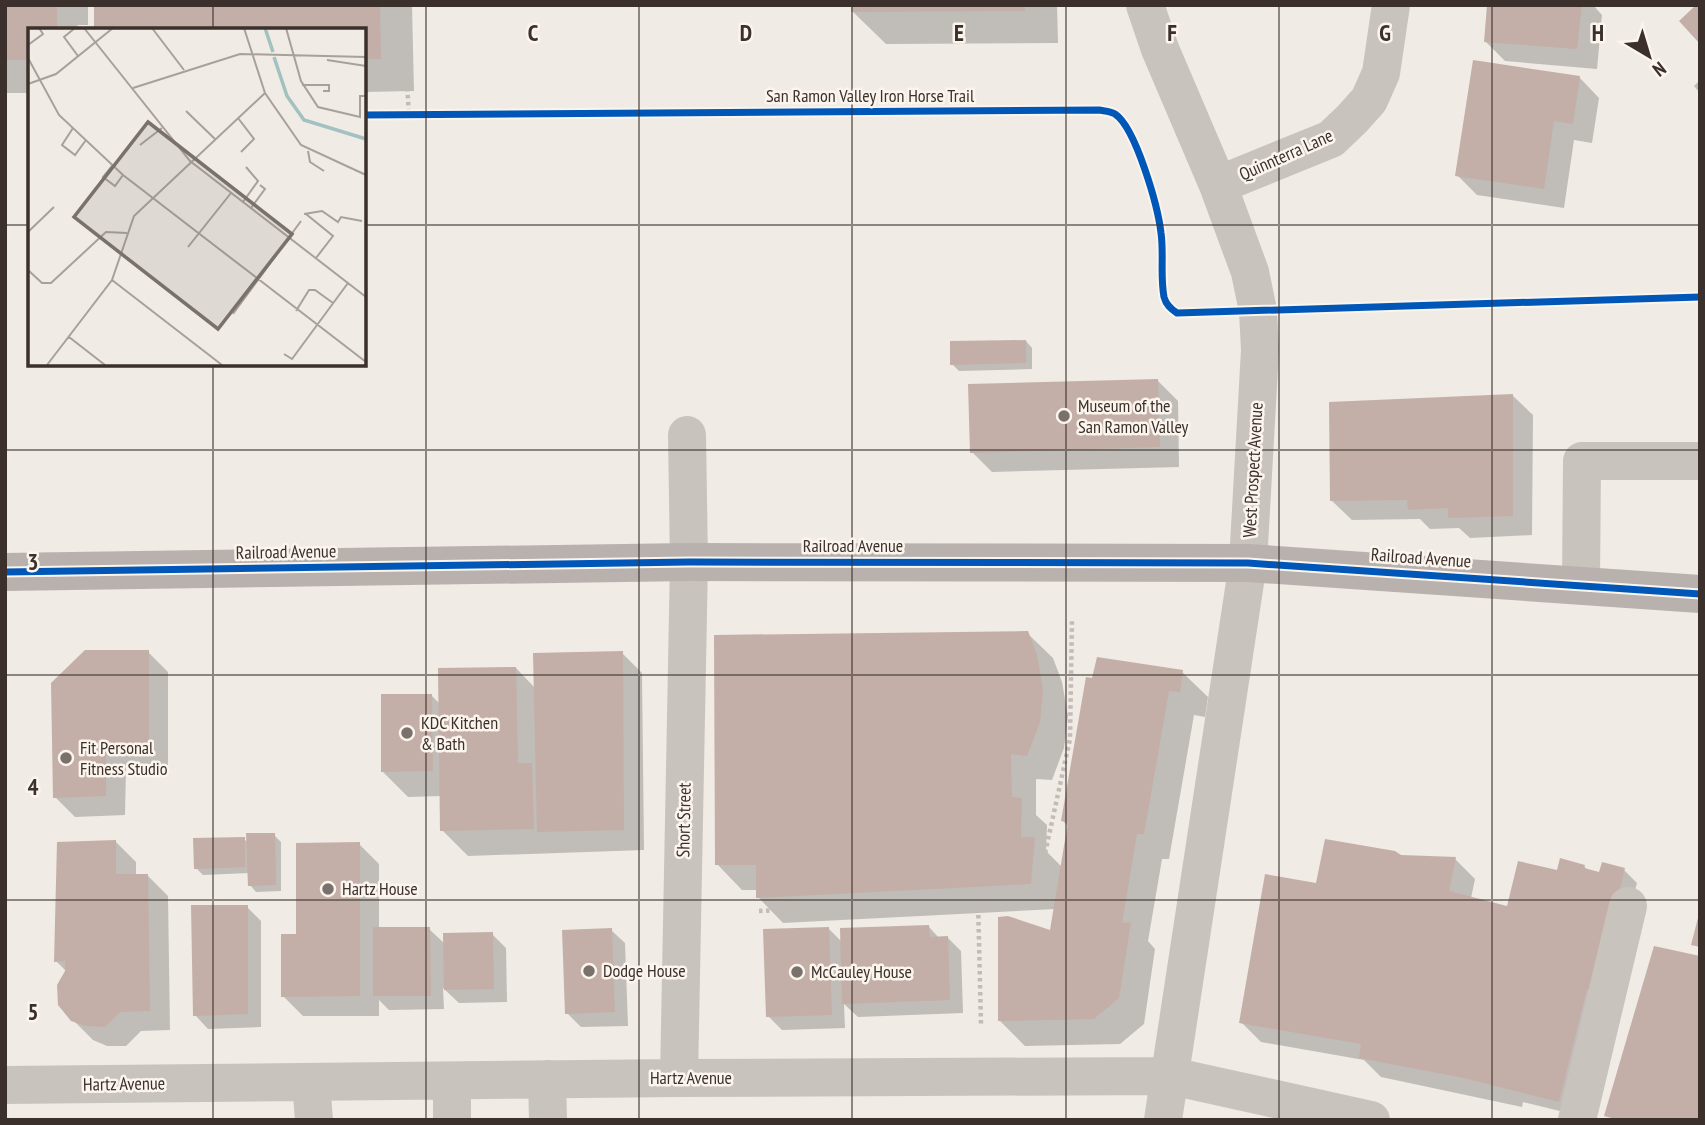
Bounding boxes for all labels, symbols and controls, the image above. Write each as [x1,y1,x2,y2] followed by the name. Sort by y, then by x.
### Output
[528,18,539,47] text: C
[740,18,752,47] text: D
[954,18,964,47] text: E
[1167,18,1177,47] text: F
[1379,18,1391,47] text: G
[1592,18,1604,47] text: H
[1614,21,1684,91] north arrow
[28,28,366,366] inset map
[1648,57,1671,82] text: N
[766,84,975,107] street label: San Ramon Valley Iron Horse Trail
[1235,124,1336,185] street label: Quinnterra Lane
[1078,394,1189,438] place label: Museum of the San Ramon Valley
[1237,402,1268,538] street label: West Prospect Avenue
[1056,408,1072,424] marker: Museum of the San Ramon Valley
[803,534,903,557] street label: Railroad Avenue
[236,539,336,564] street label: Railroad Avenue
[1370,543,1472,572] street label: Railroad Avenue
[28,547,39,576] text: 3
[421,711,498,755] place label: KDC Kitchen & Bath
[399,725,415,741] marker: KDC Kitchen & Bath
[80,736,168,780] place label: Fit Personal Fitness Studio
[58,750,74,766] marker: Fit Personal Fitness Studio
[28,772,39,801] text: 4
[671,782,696,858] street label: Short Street
[342,877,418,900] place label: Hartz House
[320,881,336,897] marker: Hartz House
[603,959,686,982] place label: Dodge House
[811,960,912,983] place label: McCauley House
[581,963,597,979] marker: Dodge House
[789,964,805,980] marker: McCauley House
[28,997,39,1026] text: 5
[650,1066,732,1089] street label: Hartz Avenue
[83,1071,165,1096] street label: Hartz Avenue

